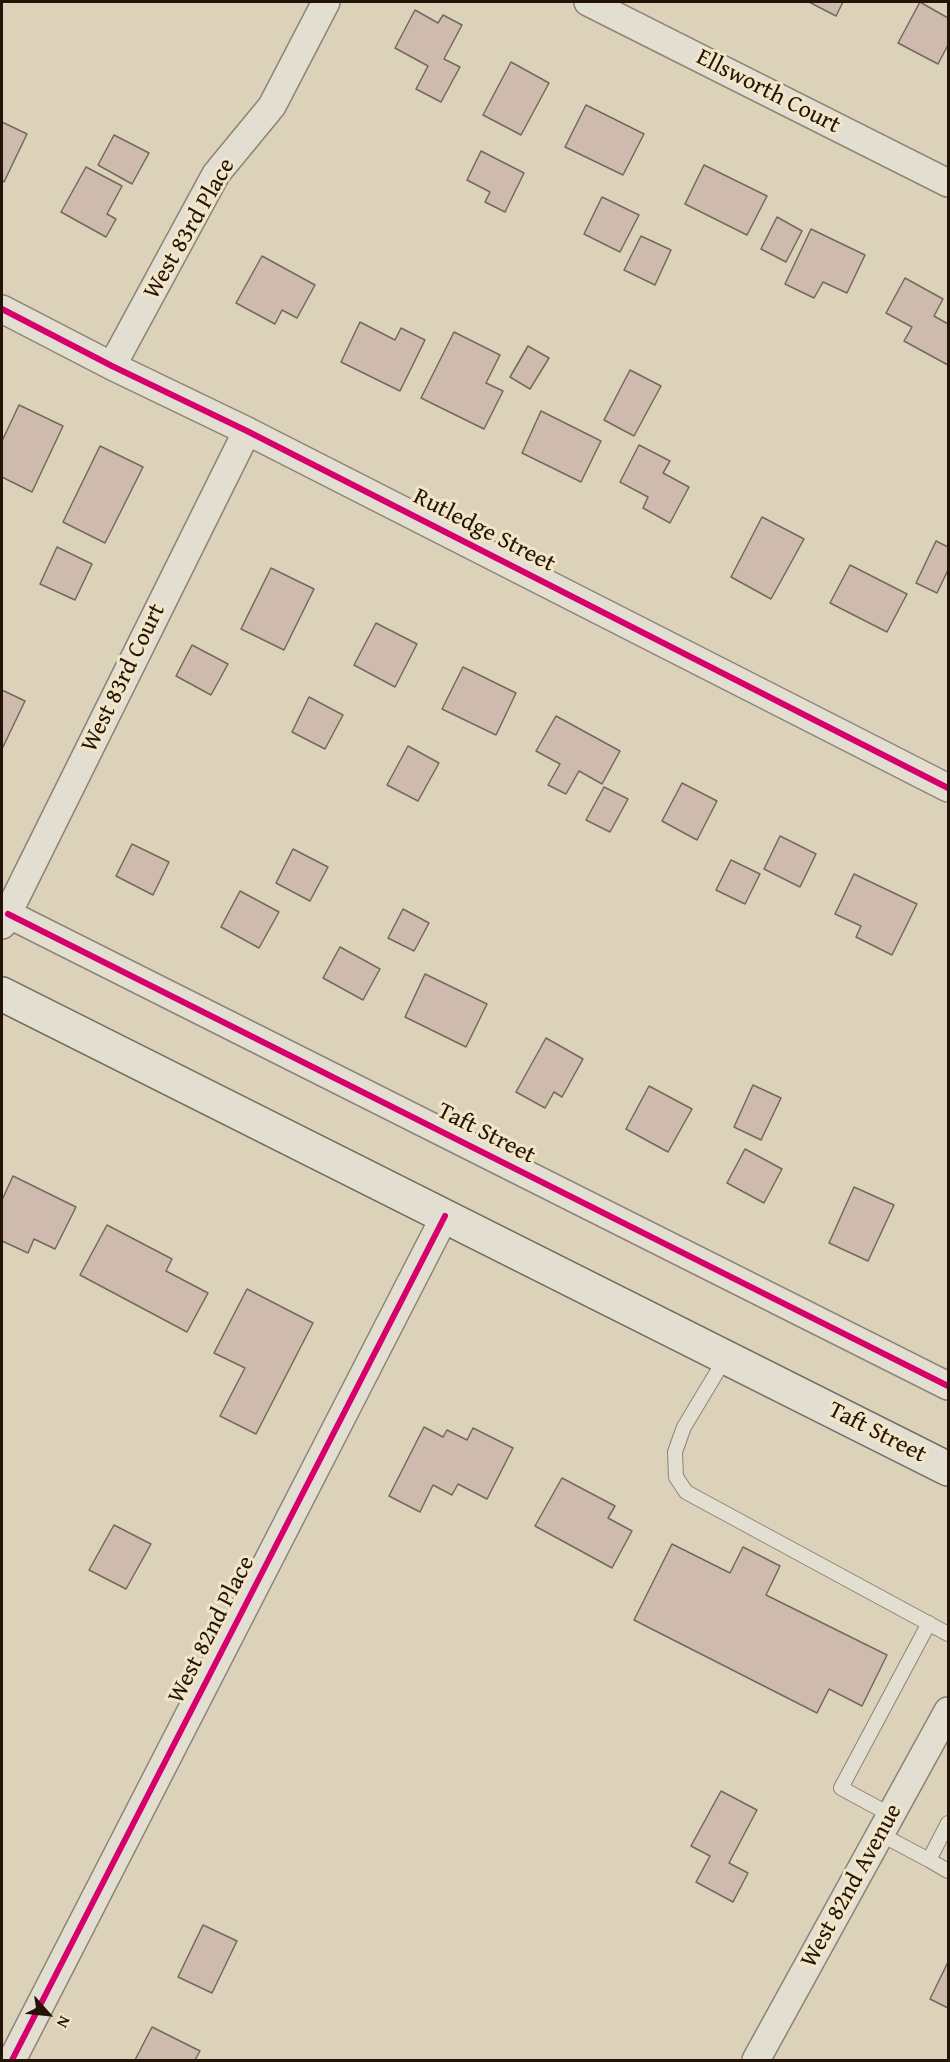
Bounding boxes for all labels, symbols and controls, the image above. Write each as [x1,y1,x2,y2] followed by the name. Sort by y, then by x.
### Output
[691,43,845,141] street label: Ellsworth Court
[138,153,242,305] street label: West 83rd Place
[408,483,560,579] street label: Rutledge Street
[76,599,172,757] street label: West 83rd Court
[432,1097,540,1171] street label: Taft Street
[823,1396,931,1470] street label: Taft Street
[162,1551,262,1709] street label: West 82nd Place
[795,1799,909,1973] street label: West 82nd Avenue
[18,1984,78,2044] north arrow
[51,2012,77,2032] text: N

